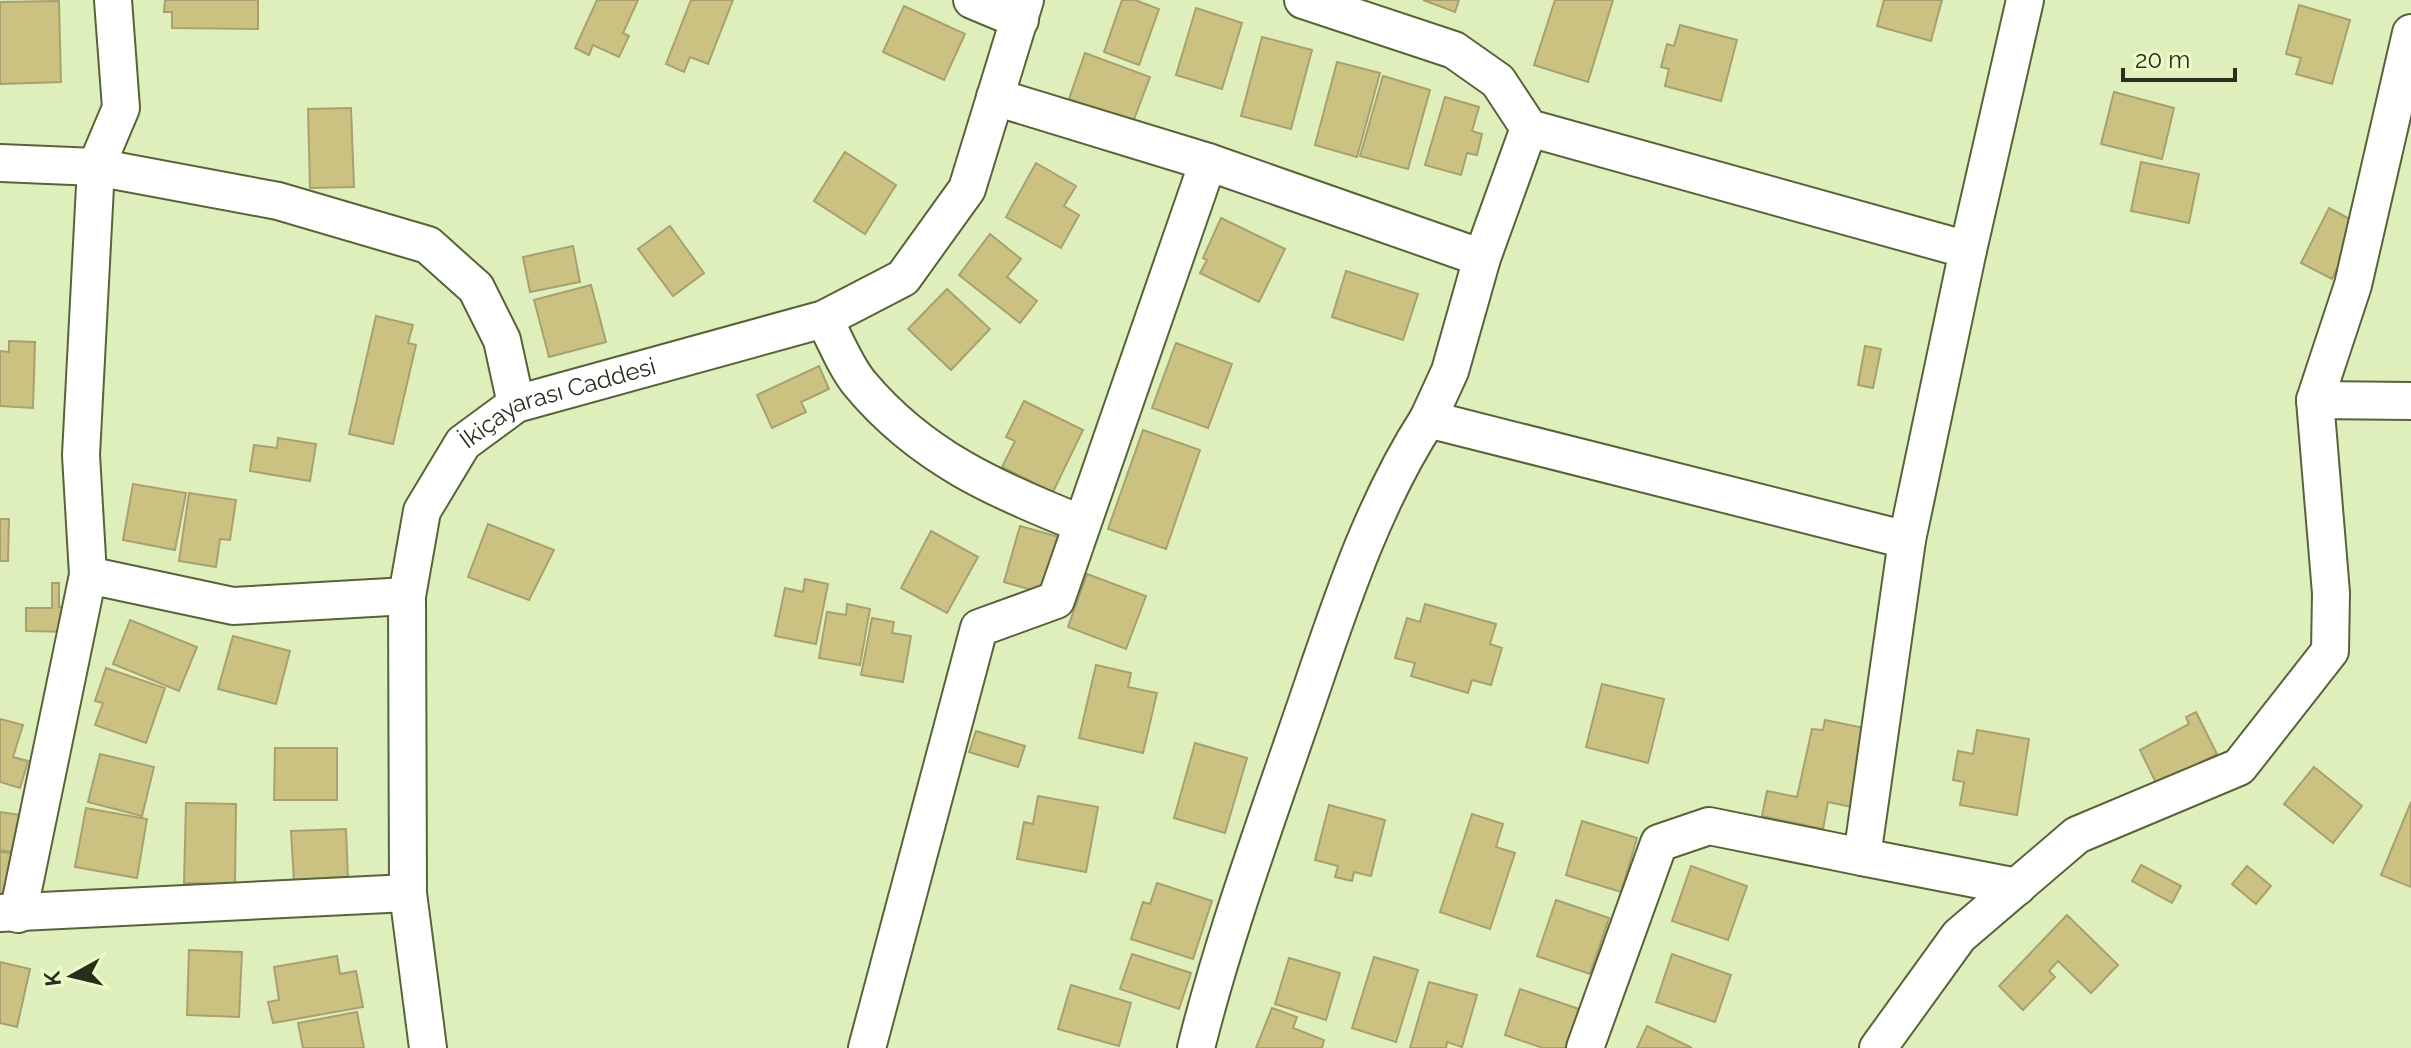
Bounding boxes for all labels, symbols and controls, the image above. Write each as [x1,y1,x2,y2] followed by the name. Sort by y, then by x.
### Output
[2123,32,2235,82] scale bar
[2135,45,2190,74] text: 20 m
[454,351,659,454] street label: İkiçayarası Caddesi
[32,936,112,1016] north arrow
[38,969,66,988] text: K

